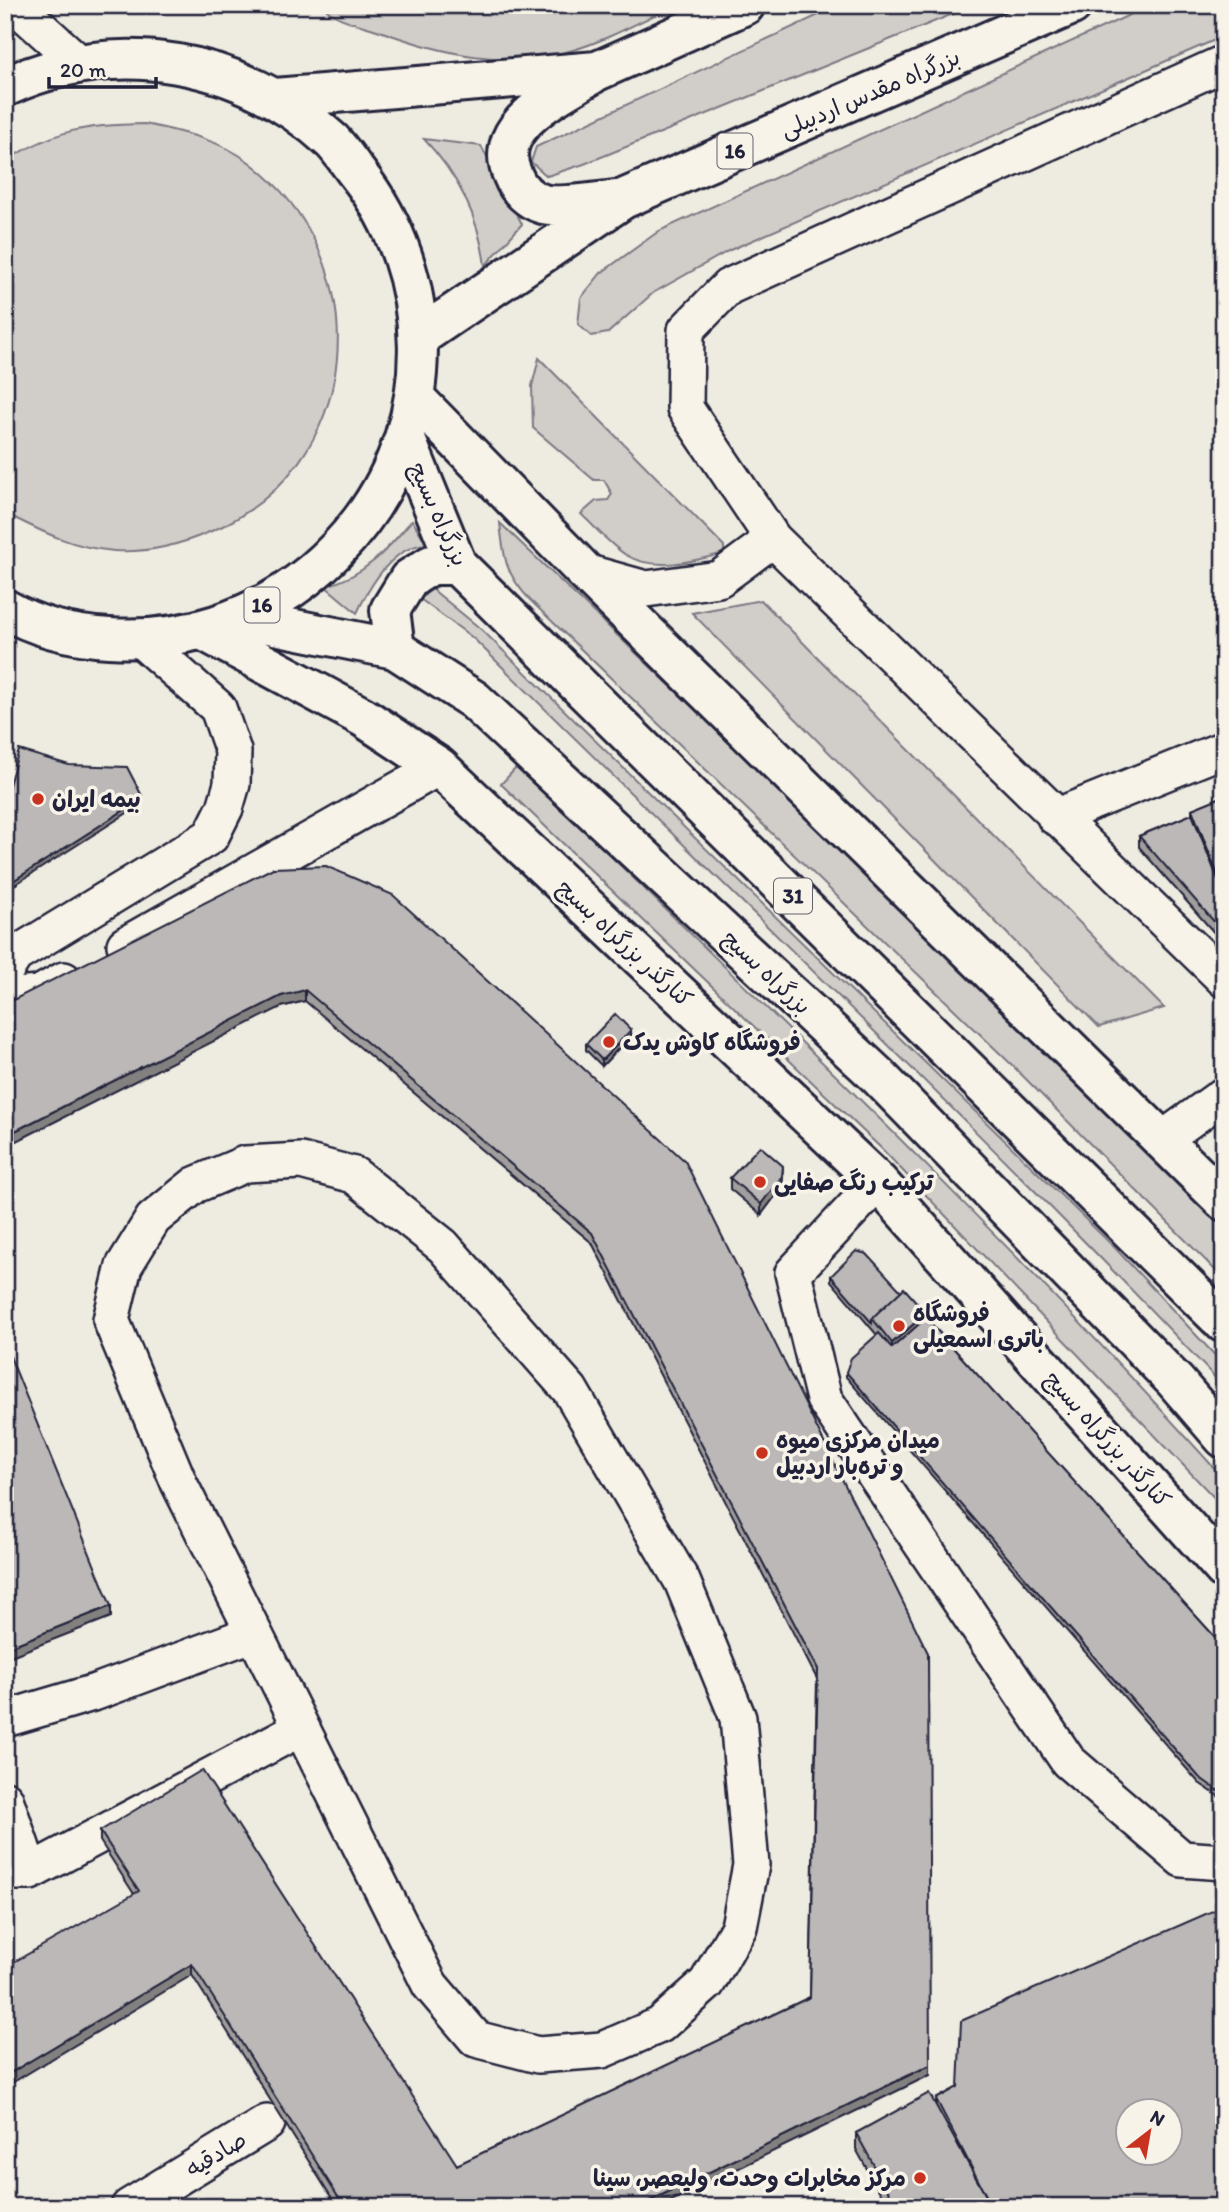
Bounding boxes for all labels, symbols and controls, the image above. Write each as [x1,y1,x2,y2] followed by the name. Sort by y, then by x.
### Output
[776,42,965,144] street label: بزرگراه مقدس اردبیلی
[49,46,156,90] scale bar
[60,57,107,82] text: 20 m
[718,134,752,168] road number: 16
[402,458,474,571] street label: بزرگراه بسیج
[244,588,280,622] road number: 16
[52,785,141,813] place label: بیمه ایران
[30,791,46,807] marker: بیمه ایران
[550,873,699,1014] street label: کنارگذر بزرگراه بسیج
[774,878,812,914] road number: 31
[716,924,817,1021] street label: بزرگراه بسیج
[623,1028,801,1057] place label: فروشگاه کاوش یدک
[601,1034,617,1050] marker: فروشگاه کاوش یدک
[774,1168,935,1197] place label: ترکیب رنگ صفایی
[752,1174,768,1190] marker: ترکیب رنگ صفایی
[913,1299,1044,1354] place label: فروشگاه باتری اسمعیلی
[891,1318,907,1334] marker: فروشگاه باتری اسمعیلی
[1038,1365,1177,1515] street label: کنارگذر بزرگراه بسیج
[776,1426,940,1481] place label: میدان مرکزی میوه و تره‌بار اردبیل
[754,1445,770,1461] marker: میدان مرکزی میوه و تره‌بار اردبیل
[1114,2096,1184,2166] north arrow
[1146,2105,1169,2131] text: N
[181,2125,251,2183] street label: صادقیه
[593,2164,906,2193] place label: مرکز مخابرات وحدت، ولیعصر، سینا
[912,2170,928,2186] marker: مرکز مخابرات وحدت، ولیعصر، سینا

